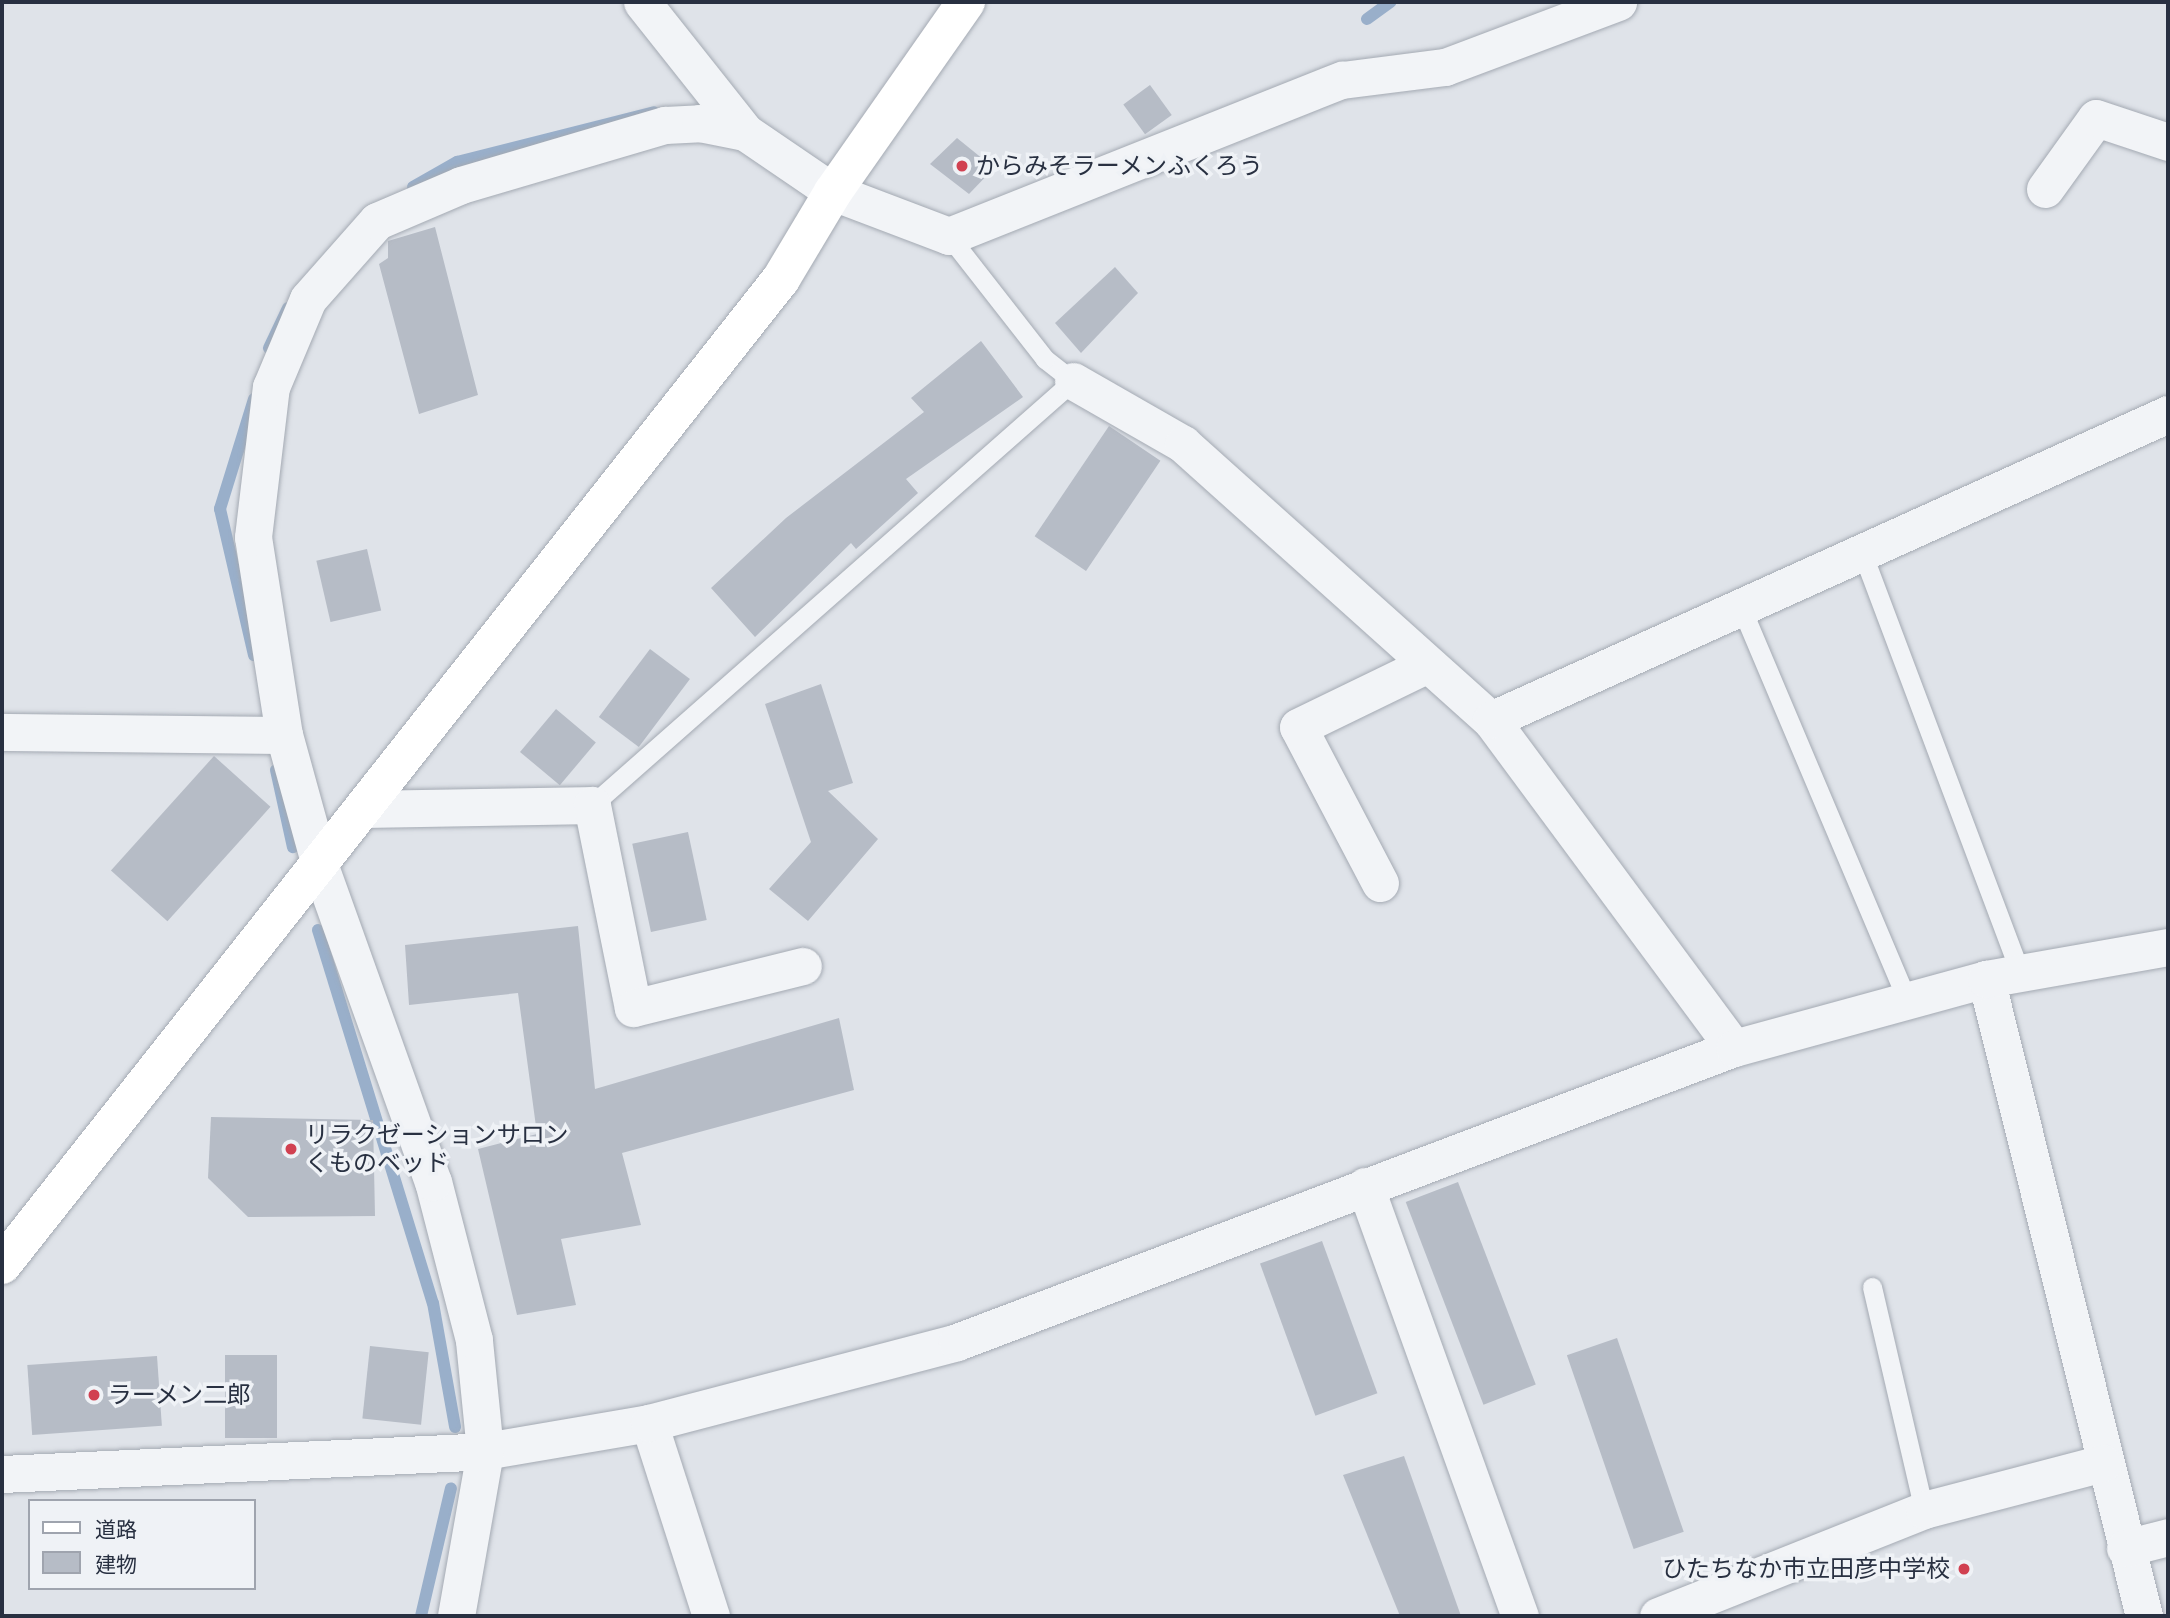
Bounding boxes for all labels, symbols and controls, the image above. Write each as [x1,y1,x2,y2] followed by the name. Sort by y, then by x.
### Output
[976,152,1264,180] place label: からみそラーメンふくろう
[954,158,970,174] marker: からみそラーメンふくろう
[305,1121,569,1177] place label: リラクゼーションサロン くものベッド
[283,1141,299,1157] marker: リラクゼーションサロン くものベッド
[108,1381,252,1409] place label: ラーメン二郎
[86,1387,102,1403] marker: ラーメン二郎
[28,1499,256,1590] legend
[95,1516,137,1543] text: 道路
[95,1551,137,1578] text: 建物
[1662,1555,1950,1583] place label: ひたちなか市立田彦中学校
[1956,1561,1972,1577] marker: ひたちなか市立田彦中学校

